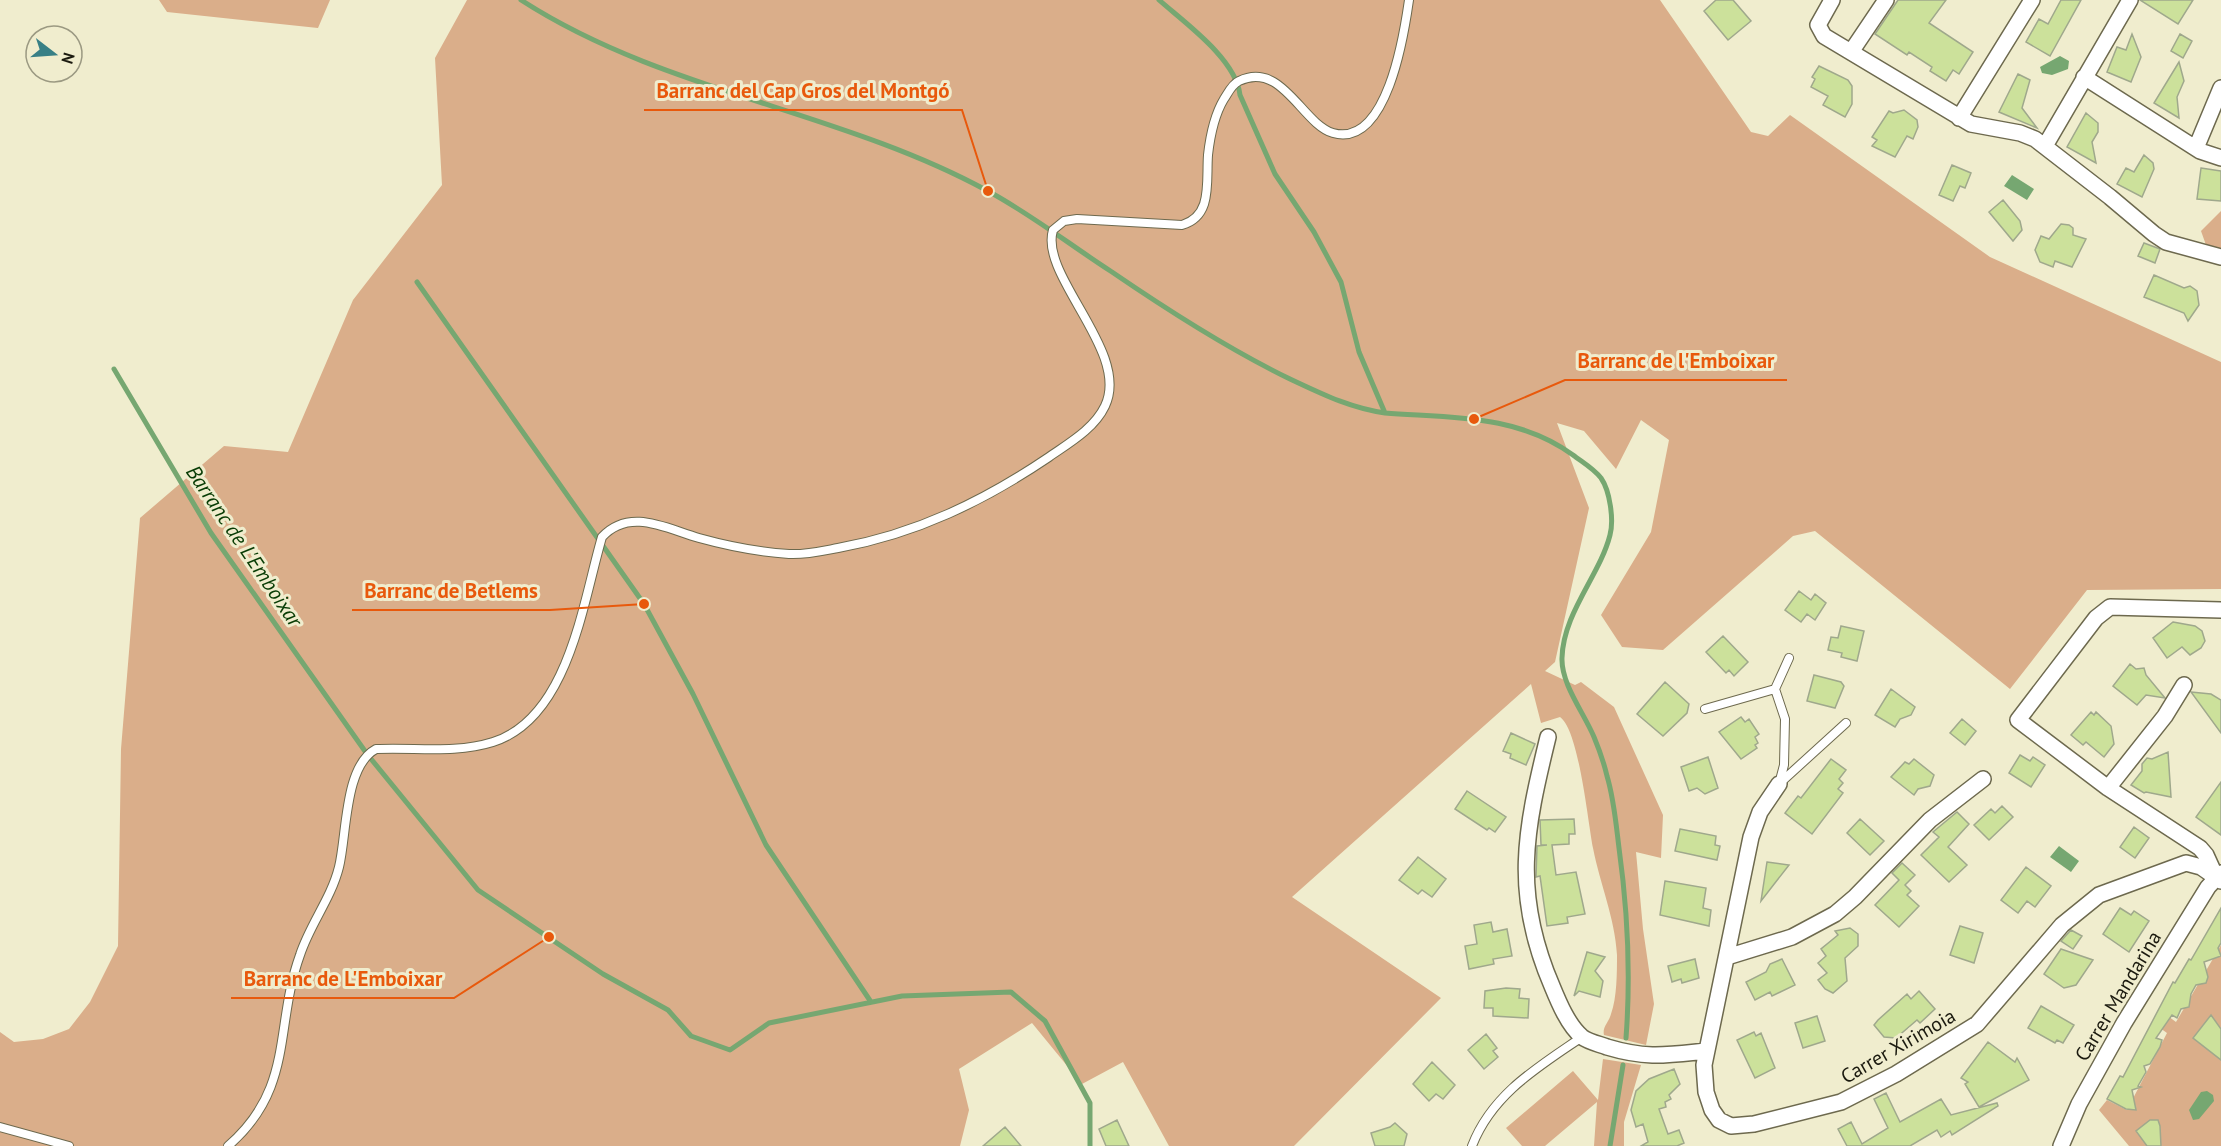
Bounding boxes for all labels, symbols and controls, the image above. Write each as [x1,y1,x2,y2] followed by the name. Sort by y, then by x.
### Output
[24,24,84,84] north arrow
[57,50,79,66] text: N
[644,71,962,110] callout: Barranc del Cap Gros del Montgó
[656,77,950,104] text: Barranc del Cap Gros del Montgó
[1565,341,1787,380] callout: Barranc de l'Emboixar
[1577,347,1775,374] text: Barranc de l'Emboixar
[180,460,310,633] water label: Barranc de L'Emboixar
[352,571,550,610] callout: Barranc de Betlems
[364,577,538,604] text: Barranc de Betlems
[2069,926,2167,1066] street label: Carrer Mandarina
[231,959,454,998] callout: Barranc de L'Emboixar
[244,965,443,992] text: Barranc de L'Emboixar
[1836,1003,1960,1089] street label: Carrer Xirimoia

